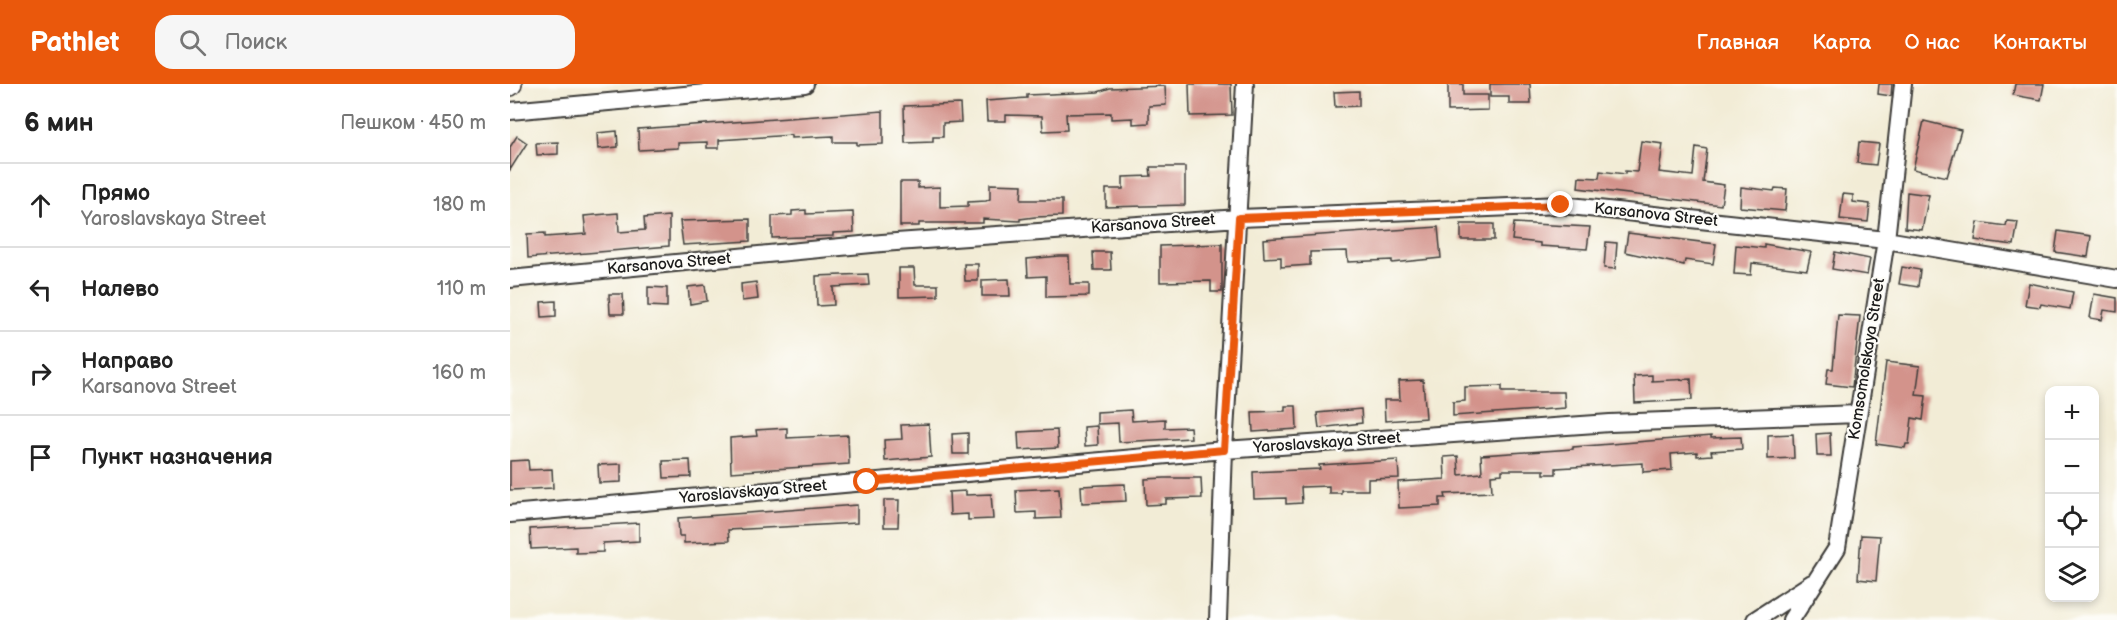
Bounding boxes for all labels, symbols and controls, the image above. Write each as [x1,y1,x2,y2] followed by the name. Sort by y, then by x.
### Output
[155,15,575,69] search box
[30,26,119,59] text: Pathlet
[176,26,209,59] icon: search
[224,29,287,56] text: Поиск
[1696,30,1779,55] text: Главная
[1812,30,1871,55] text: Карта
[1904,30,1960,55] text: О нас
[1993,30,2087,55] text: Контакты
[24,108,94,139] text: 6 мин
[340,111,486,135] text: Пешком · 450 m
[81,180,150,207] text: Прямо
[24,189,57,222] icon: ahead
[1547,191,1573,217] route end
[433,193,486,217] text: 180 m
[1593,199,1719,231] street label: Karsanova Street
[81,207,266,231] text: Yaroslavskaya Street
[1090,210,1216,238] street label: Karsanova Street
[606,249,732,279] street label: Karsanova Street
[24,273,57,306] icon: left
[81,276,159,303] text: Налево
[437,277,486,301] text: 110 m
[1845,277,1889,441] street label: Komsomolskaya Street
[81,348,173,375] text: Направо
[24,357,57,390] icon: right
[432,361,486,385] text: 160 m
[81,375,237,399] text: Karsanova Street
[2045,386,2099,602] map controls
[2045,386,2099,440] button: +
[1251,428,1402,458] street label: Yaroslavskaya Street
[2045,440,2099,494] button: −
[24,441,57,474] icon: arrive
[81,444,273,471] text: Пункт назначения
[853,468,879,494] route start
[677,476,828,508] street label: Yaroslavskaya Street
[2045,494,2099,548] button: locate
[2045,548,2099,602] button: layers

